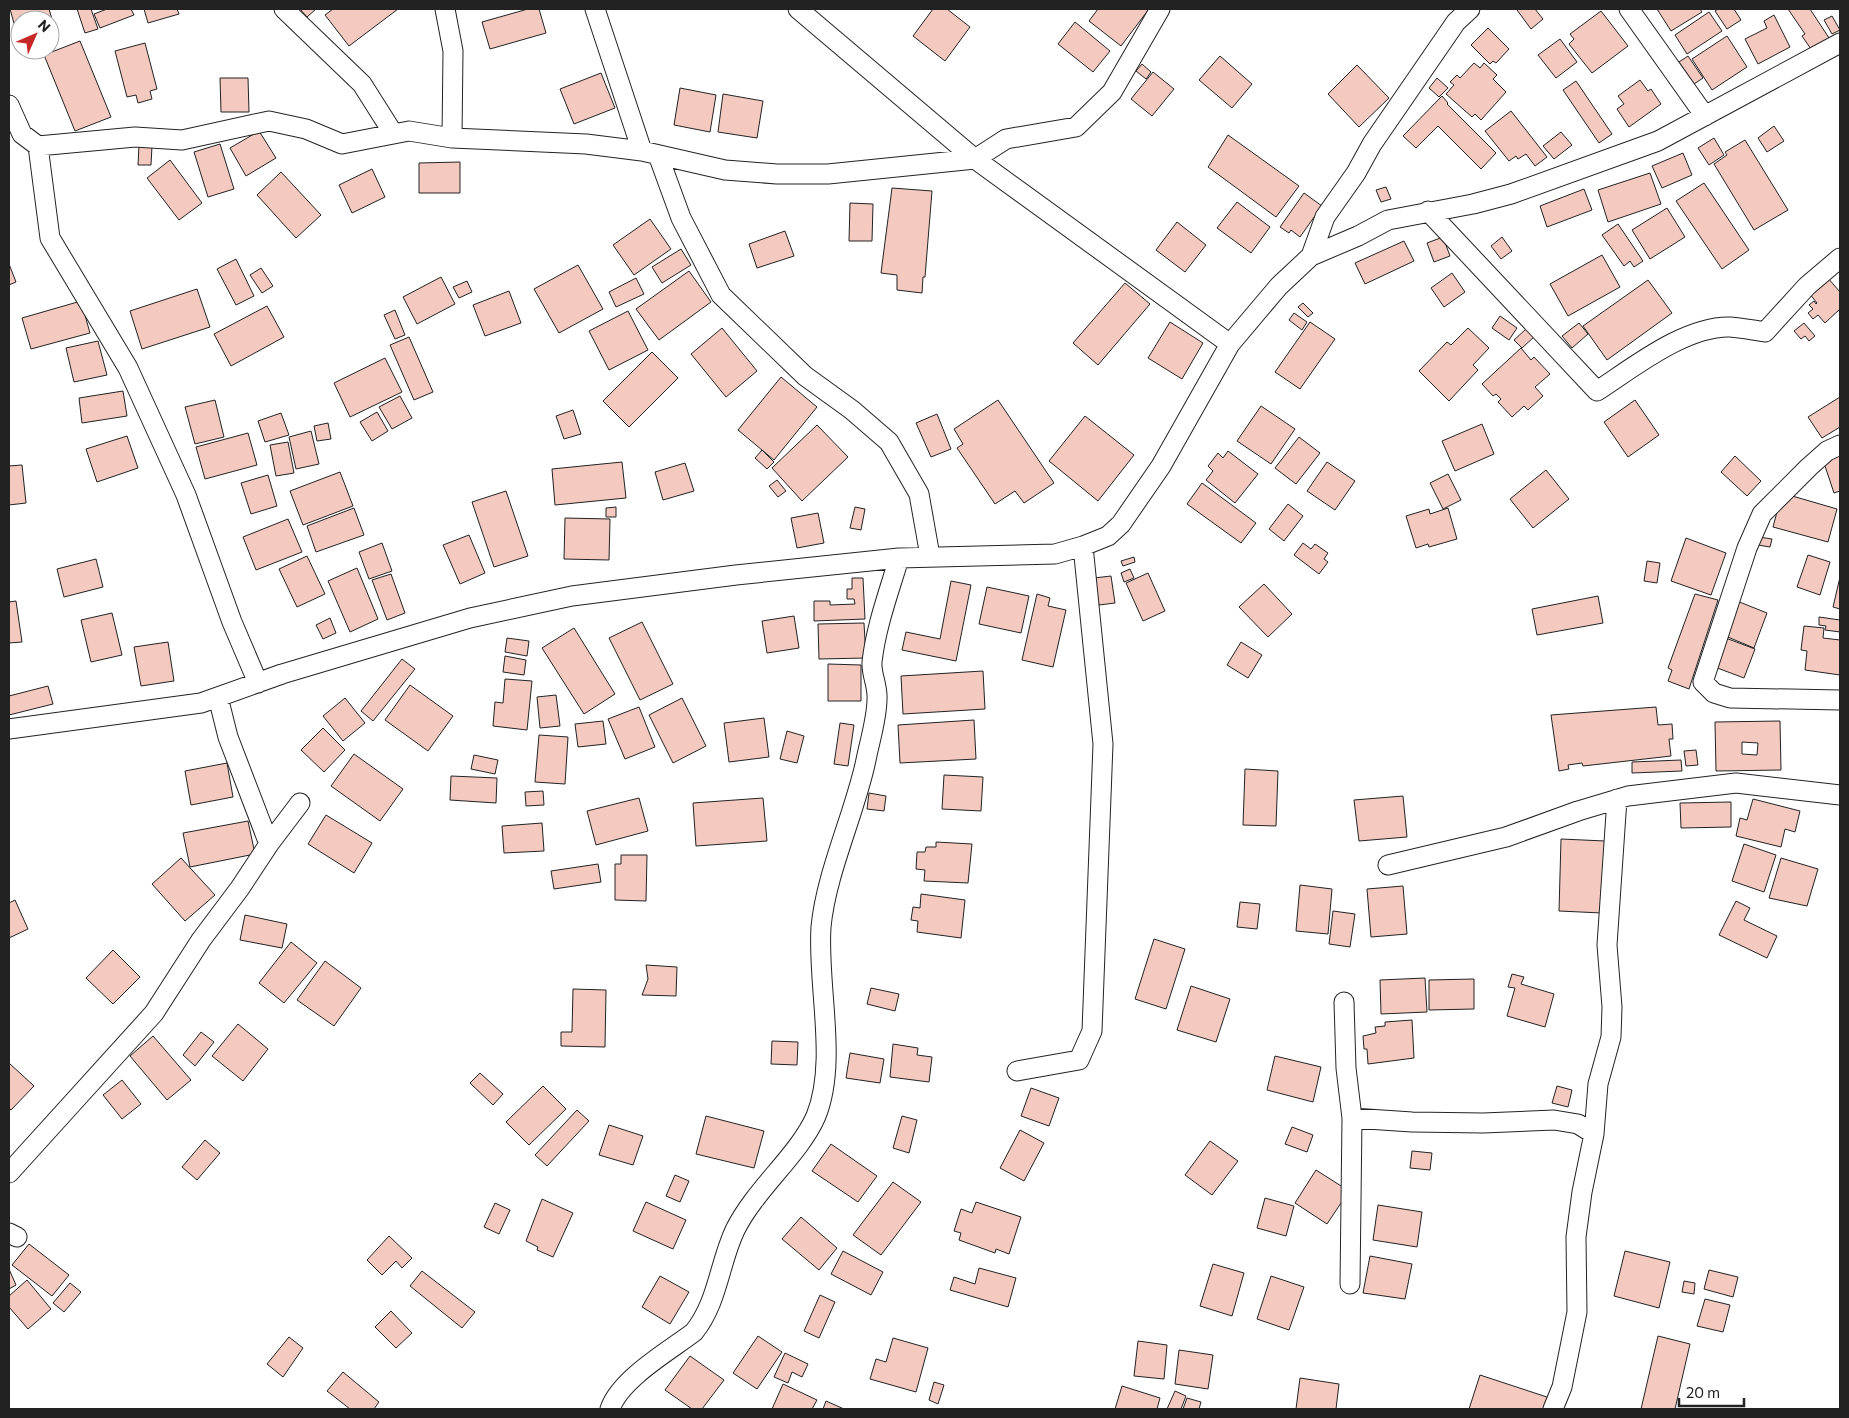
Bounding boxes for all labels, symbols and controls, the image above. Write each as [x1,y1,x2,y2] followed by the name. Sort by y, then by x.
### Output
[10,10,60,60] north arrow
[35,16,54,35] text: N
[1679,1376,1744,1408] scale bar
[1686,1383,1720,1401] text: 20 m

